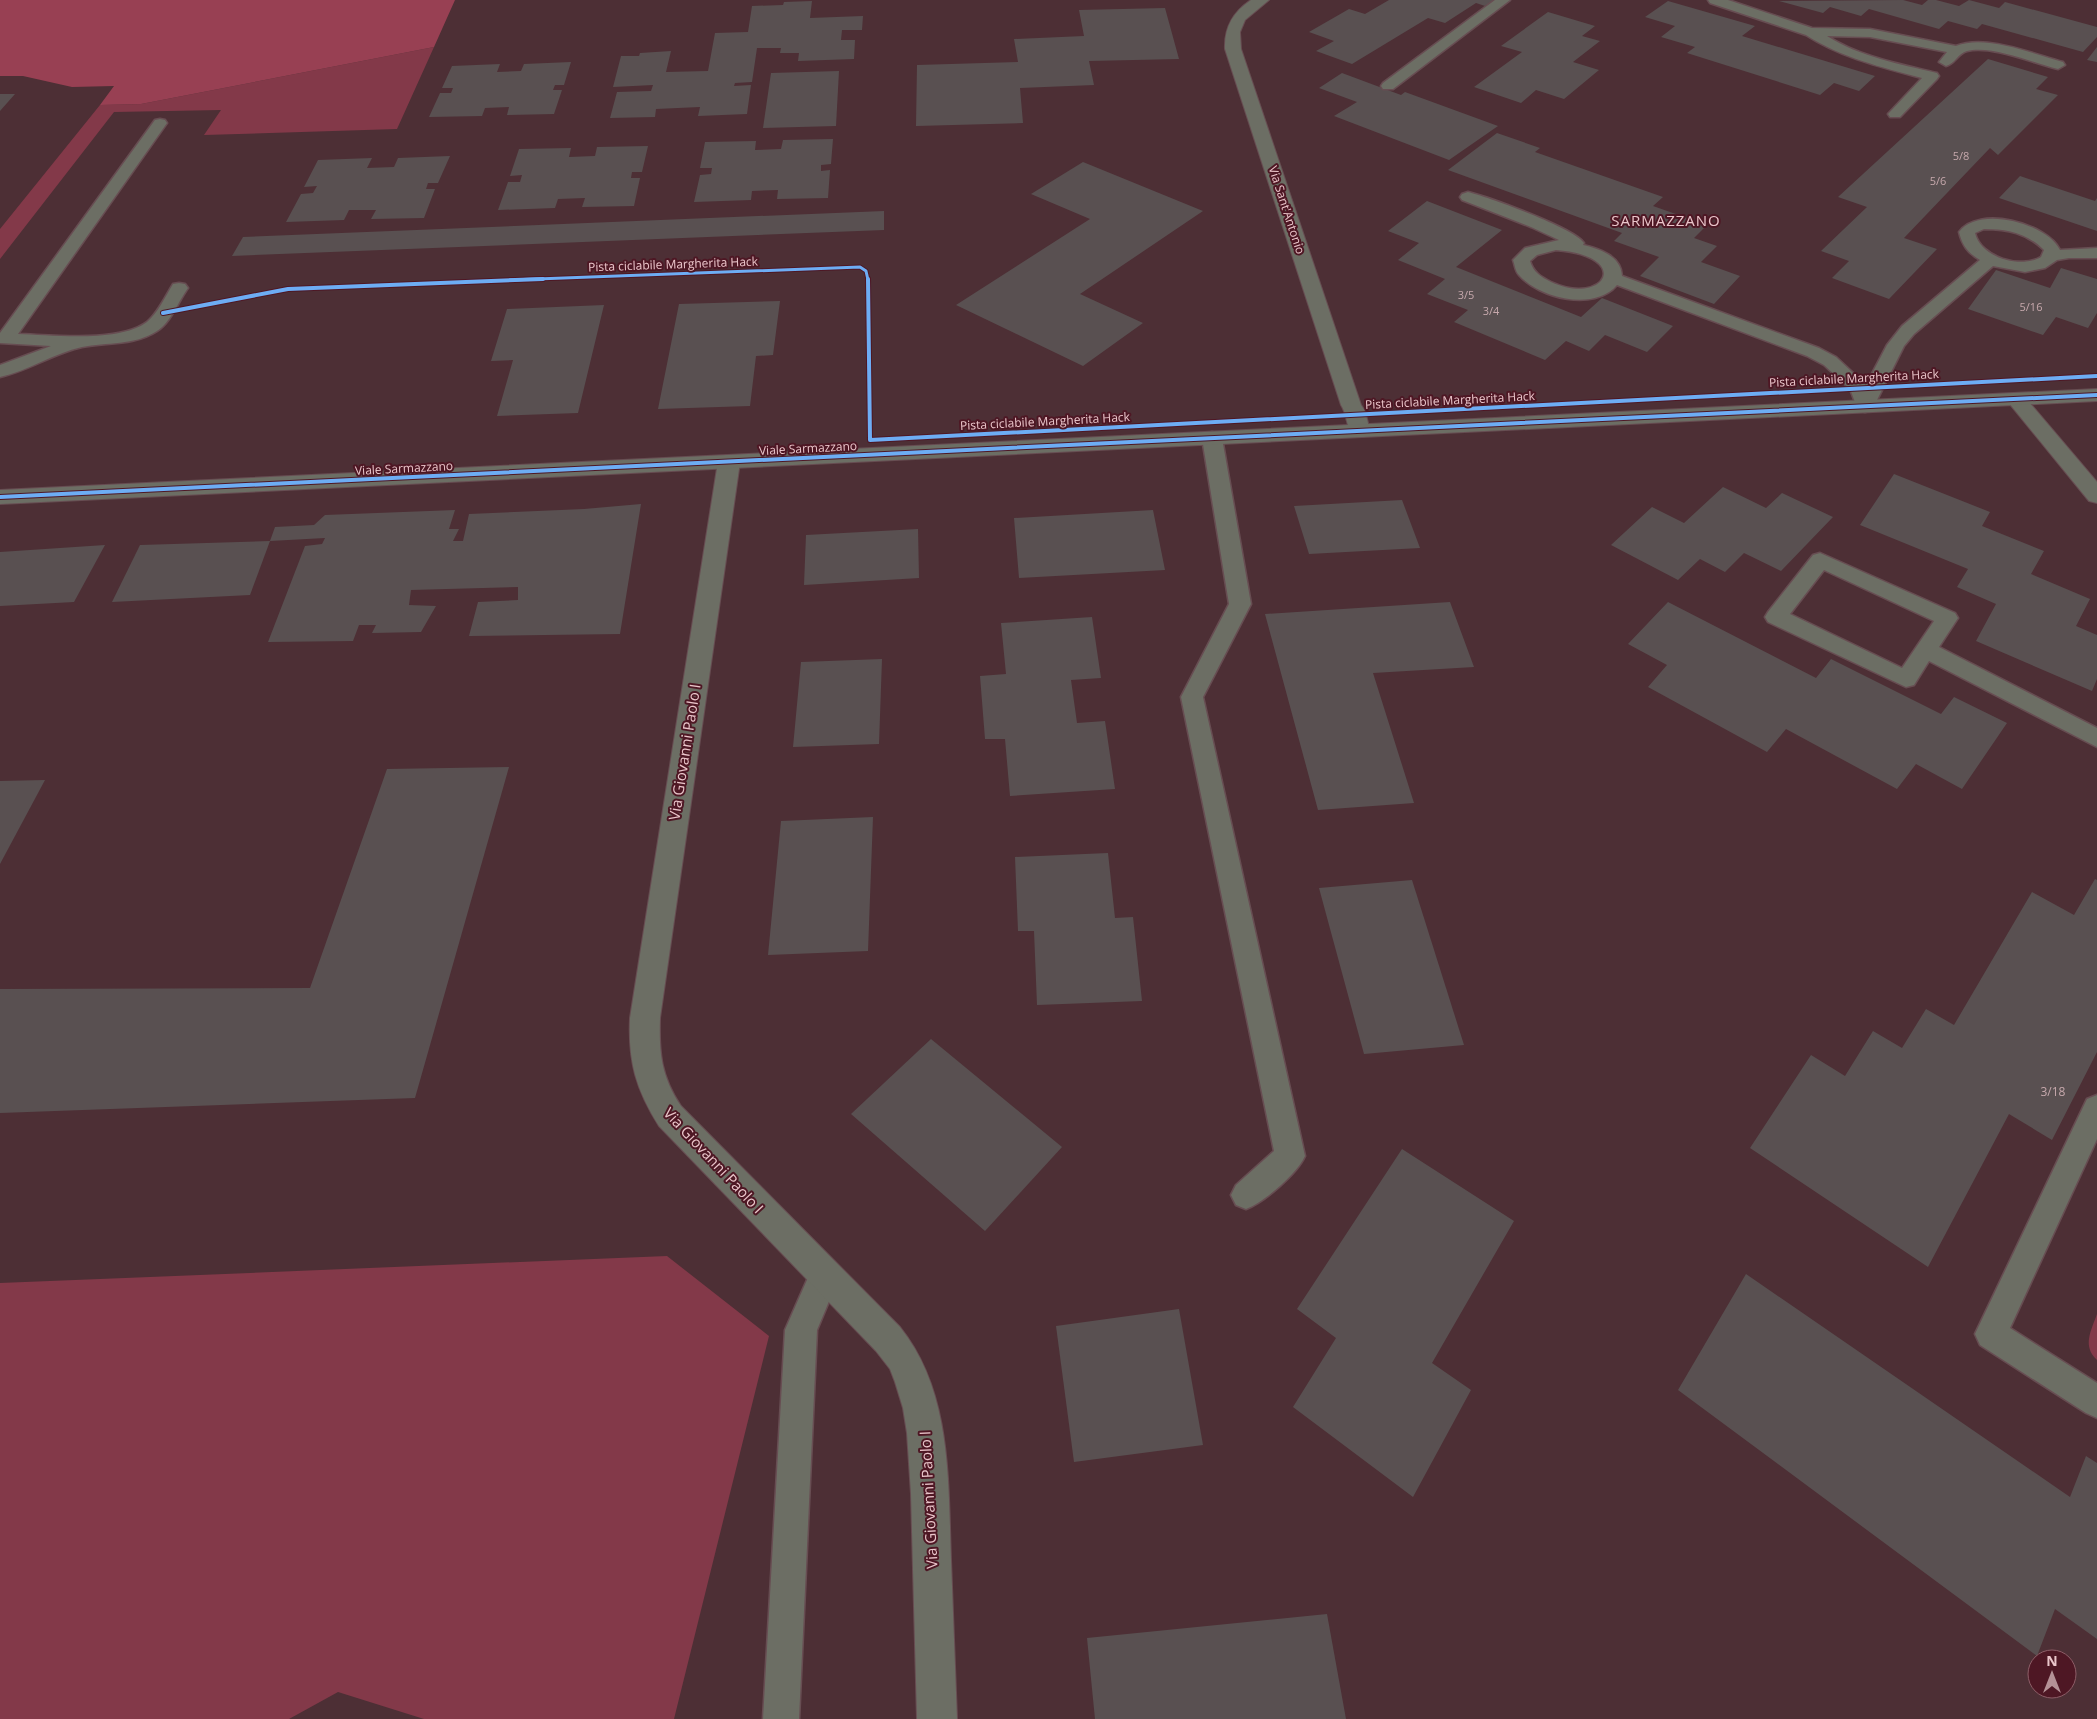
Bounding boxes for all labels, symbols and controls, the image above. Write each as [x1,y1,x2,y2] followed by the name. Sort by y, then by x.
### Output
[1953,148,1969,163] house number: 5/8
[1265,164,1309,256] street label: Via Sant'Antonio
[1930,173,1946,188] house number: 5/6
[1611,210,1721,230] district label: SARMAZZANO
[588,253,759,275] street label: Pista ciclabile Margherita Hack
[1458,287,1474,302] house number: 3/5
[2020,299,2042,314] house number: 5/16
[1483,303,1500,318] house number: 3/4
[1769,365,1940,391] street label: Pista ciclabile Margherita Hack
[1365,387,1536,413] street label: Pista ciclabile Margherita Hack
[960,408,1131,434] street label: Pista ciclabile Margherita Hack
[759,437,857,459] street label: Viale Sarmazzano
[355,457,453,479] street label: Viale Sarmazzano
[663,682,705,822] street label: Via Giovanni Paolo I
[2041,1083,2066,1100] house number: 3/18
[660,1103,768,1217] street label: Via Giovanni Paolo I
[914,1431,942,1569] street label: Via Giovanni Paolo I
[2027,1649,2077,1699] north arrow
[2046,1651,2058,1670] text: N

